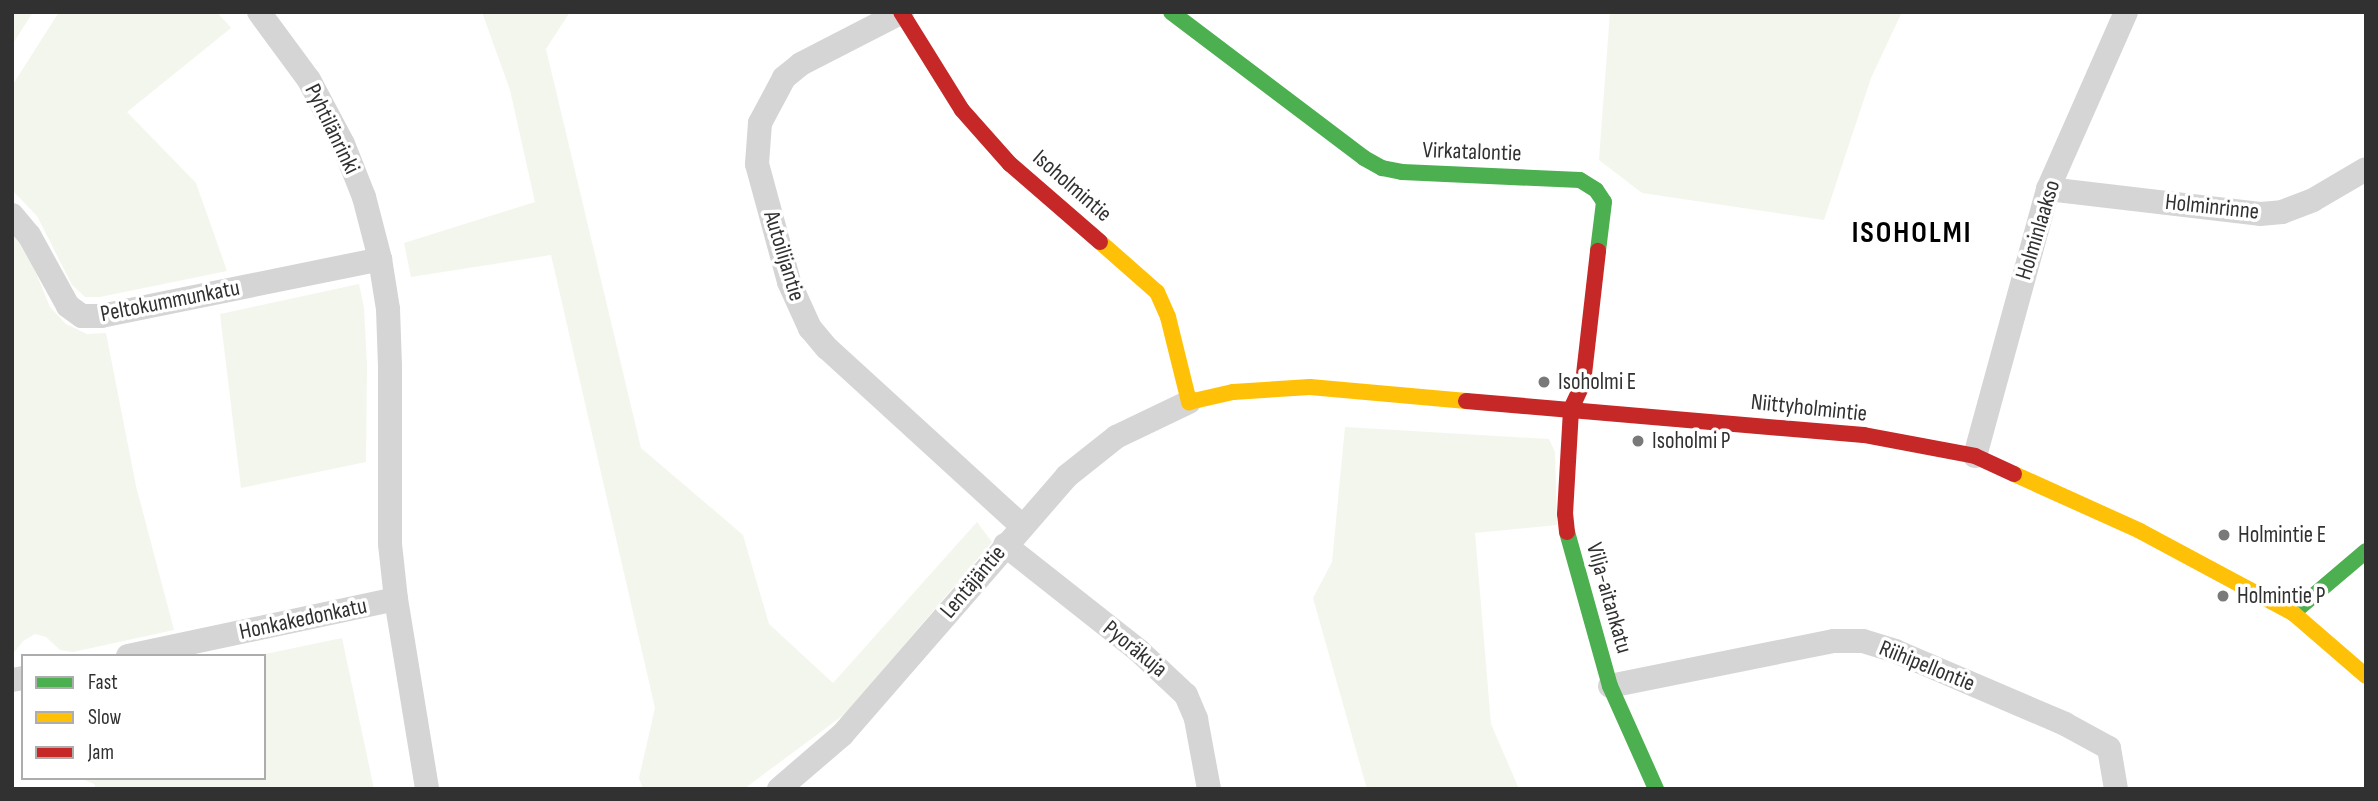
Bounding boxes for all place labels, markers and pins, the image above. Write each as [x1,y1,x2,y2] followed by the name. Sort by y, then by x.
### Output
[1558,368,1636,396] place label: Isoholmi E
[1536,374,1552,390] marker: Isoholmi E
[1652,427,1731,455] place label: Isoholmi P
[1630,433,1646,449] marker: Isoholmi P
[2238,521,2326,549] place label: Holmintie E
[2216,527,2232,543] marker: Holmintie E
[2237,582,2325,610] place label: Holmintie P
[2215,588,2231,604] marker: Holmintie P

